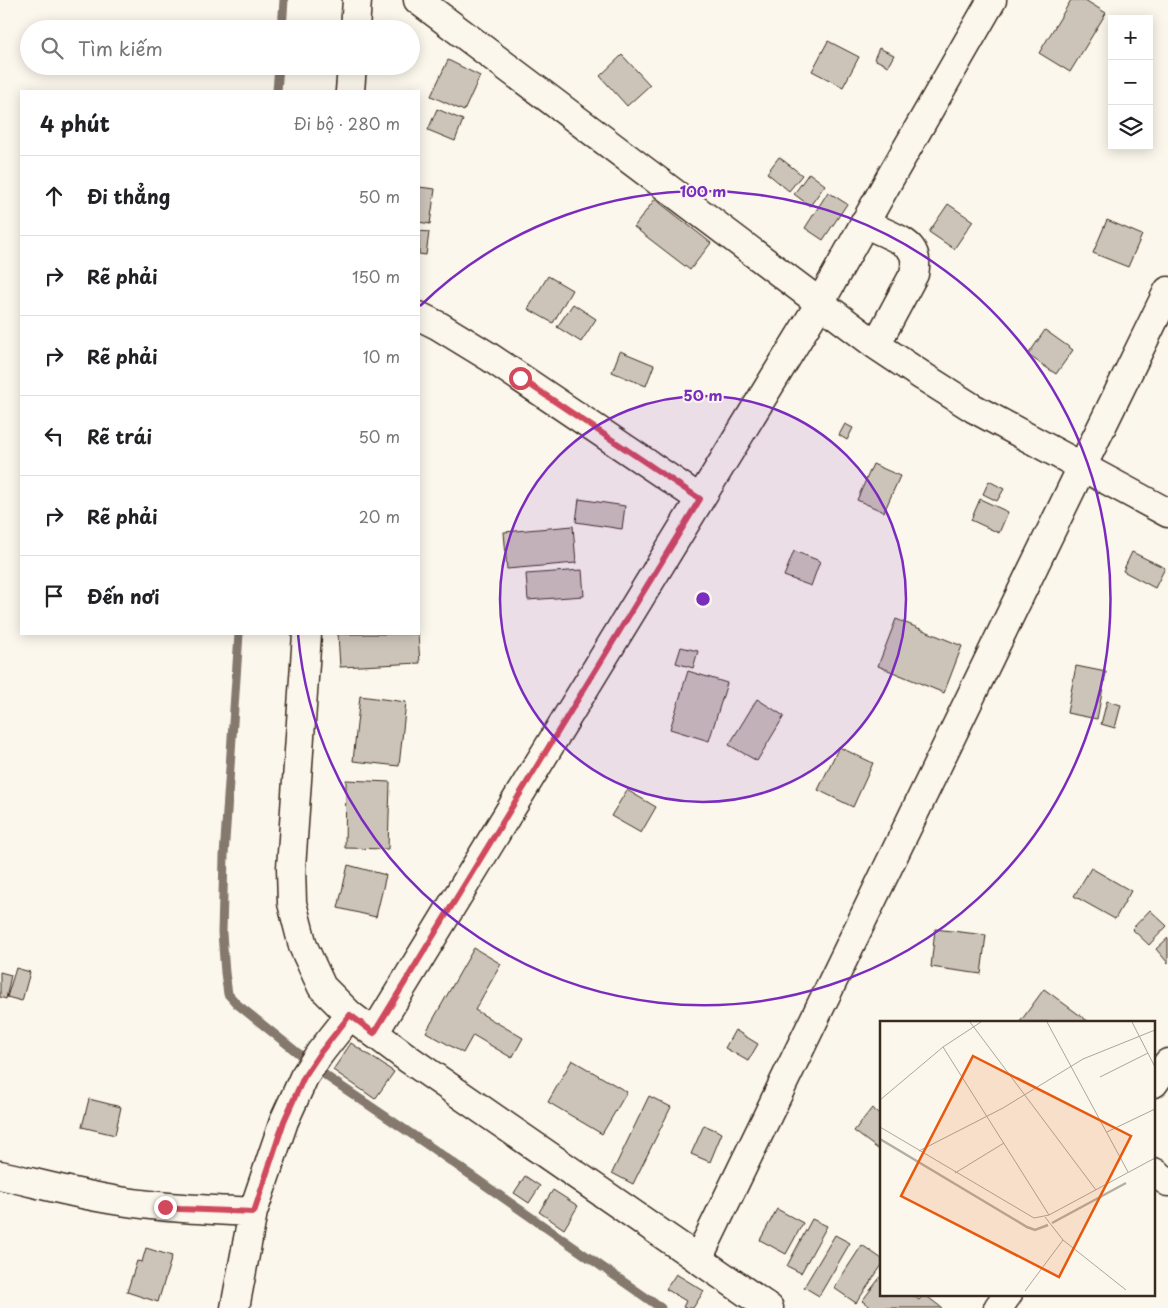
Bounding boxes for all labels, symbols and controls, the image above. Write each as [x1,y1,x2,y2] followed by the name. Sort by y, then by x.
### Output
[1108,15,1153,150] map controls
[1108,15,1153,60] button: +
[20,20,420,75] search box
[38,34,66,62] icon: search
[78,34,163,62] text: Tìm kiếm
[1108,60,1153,105] button: −
[1108,105,1153,150] button: layers
[40,107,110,139] text: 4 phút
[294,111,400,135] text: Đi bộ · 280 m
[680,179,726,202] text: 100 m
[40,182,68,210] icon: ahead
[87,182,170,210] text: Đi thẳng
[359,184,400,208] text: 50 m
[40,262,68,290] icon: right
[87,262,158,290] text: Rẽ phải
[352,264,400,288] text: 150 m
[40,342,68,370] icon: right
[87,342,158,370] text: Rẽ phải
[363,344,400,368] text: 10 m
[509,367,532,390] route start
[684,383,722,406] text: 50 m
[40,422,68,450] icon: left
[87,422,152,450] text: Rẽ trái
[359,424,400,448] text: 50 m
[40,502,68,530] icon: right
[87,502,158,530] text: Rẽ phải
[359,504,400,528] text: 20 m
[40,582,68,610] icon: arrive
[87,582,160,610] text: Đến nơi
[694,590,712,608] centre of rings
[880,1021,1156,1296] inset map
[154,1196,177,1219] route end

